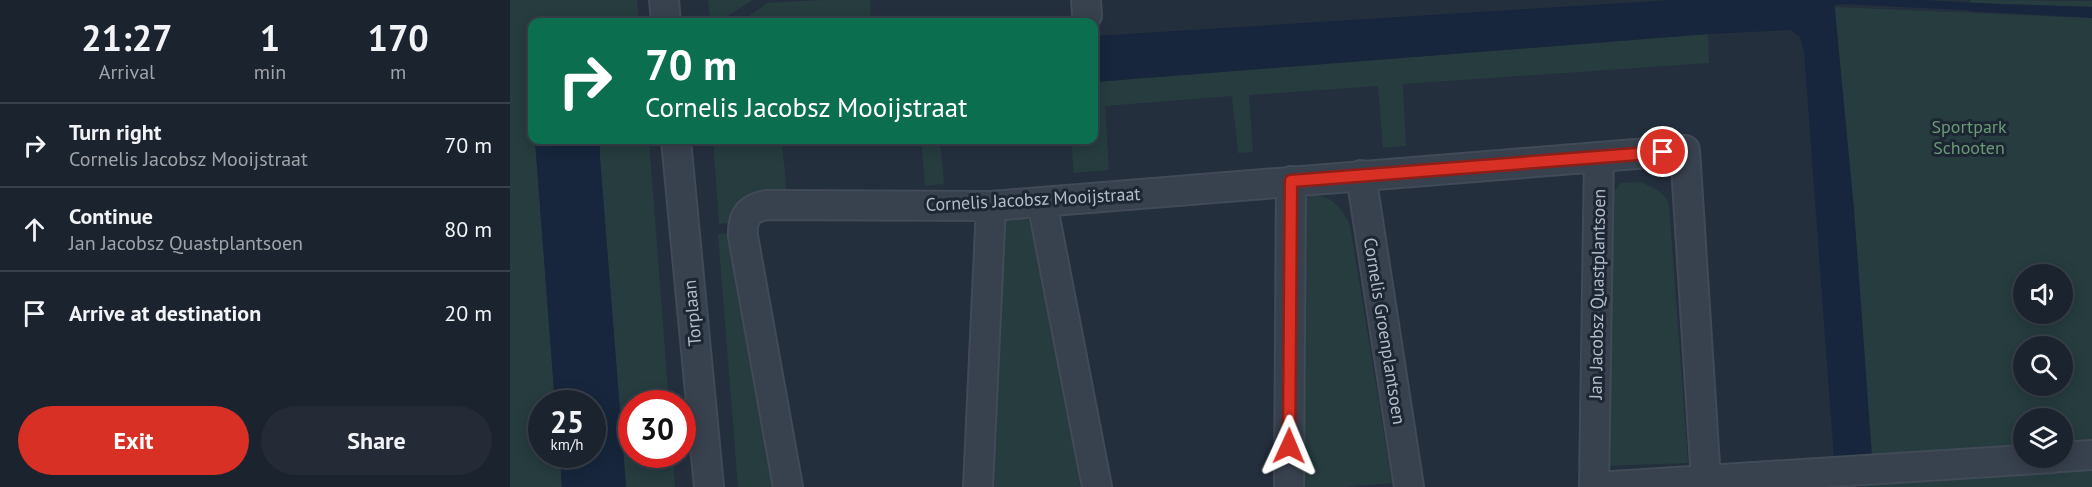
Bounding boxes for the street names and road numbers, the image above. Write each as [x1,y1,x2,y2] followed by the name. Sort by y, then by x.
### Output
[925,182,1141,216] street label: Cornelis Jacobsz Mooijstraat
[1584,188,1610,401] street label: Jan Jacobsz Quastplantsoen
[1359,236,1411,426] street label: Cornelis Groenplantsoen
[678,279,706,347] street label: Torplaan

